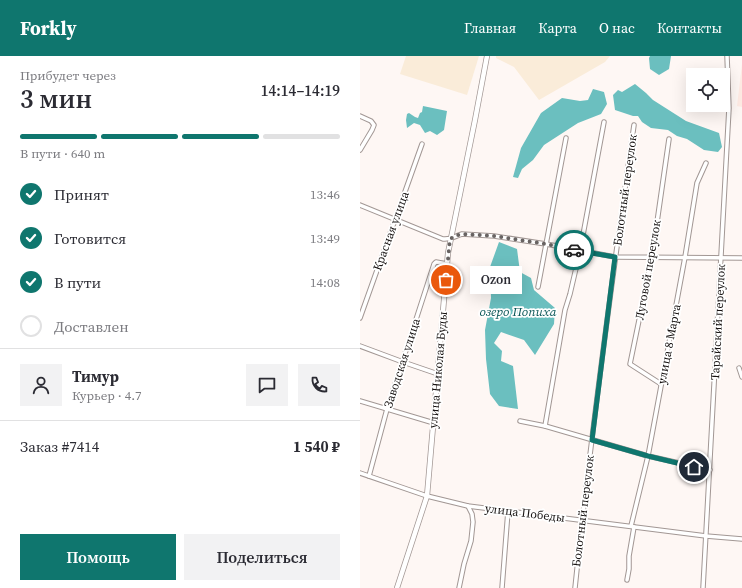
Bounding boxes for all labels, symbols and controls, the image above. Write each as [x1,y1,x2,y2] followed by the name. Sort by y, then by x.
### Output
[20,15,77,41] text: Forkly
[464,18,516,38] text: Главная
[538,18,577,38] text: Карта
[599,18,635,38] text: О нас
[657,18,722,38] text: Контакты
[20,67,116,84] text: Прибудет через
[686,68,730,112] map controls
[686,68,730,112] button: locate
[261,80,340,101] text: 14:14–14:19
[20,81,92,117] text: 3 мин
[609,133,641,247] street label: Болотный переулок
[20,145,105,162] text: В пути · 640 m
[20,183,42,205] icon: check
[54,184,109,205] text: Принят
[310,186,340,203] text: 13:46
[369,188,413,273] street label: Красная улица
[631,218,665,321] street label: Луговой переулок
[20,227,42,249] icon: check
[54,228,126,249] text: Готовится
[310,230,340,247] text: 13:49
[554,230,594,270] courier
[563,239,585,261] icon: car
[429,263,463,297] pin
[707,263,729,380] street label: Тарайский переулок
[470,266,522,294] callout: Ozon
[435,269,457,291] icon: bag
[20,271,42,293] icon: check
[481,271,511,288] text: Ozon
[54,272,101,293] text: В пути
[310,274,340,291] text: 14:08
[653,302,685,385] street label: улица 8 Марта
[479,303,557,320] water label: озеро Попиха
[425,311,451,429] street label: улица Николая Буды
[380,315,424,410] street label: Заводская улица
[54,316,129,337] text: Доставлен
[20,364,62,406] button: person
[246,364,288,406] button: chat
[298,364,340,406] button: phone
[72,366,119,387] text: Тимур
[72,387,142,404] text: Курьер · 4.7
[20,436,99,457] text: Заказ #7414
[293,436,340,457] text: 1 540 ₽
[677,450,711,484] pin
[568,454,598,568] street label: Болотный переулок
[683,456,705,478] icon: home
[484,500,566,526] street label: улица Победы
[20,534,176,580] button: Помощь
[184,534,340,580] button: Поделиться

